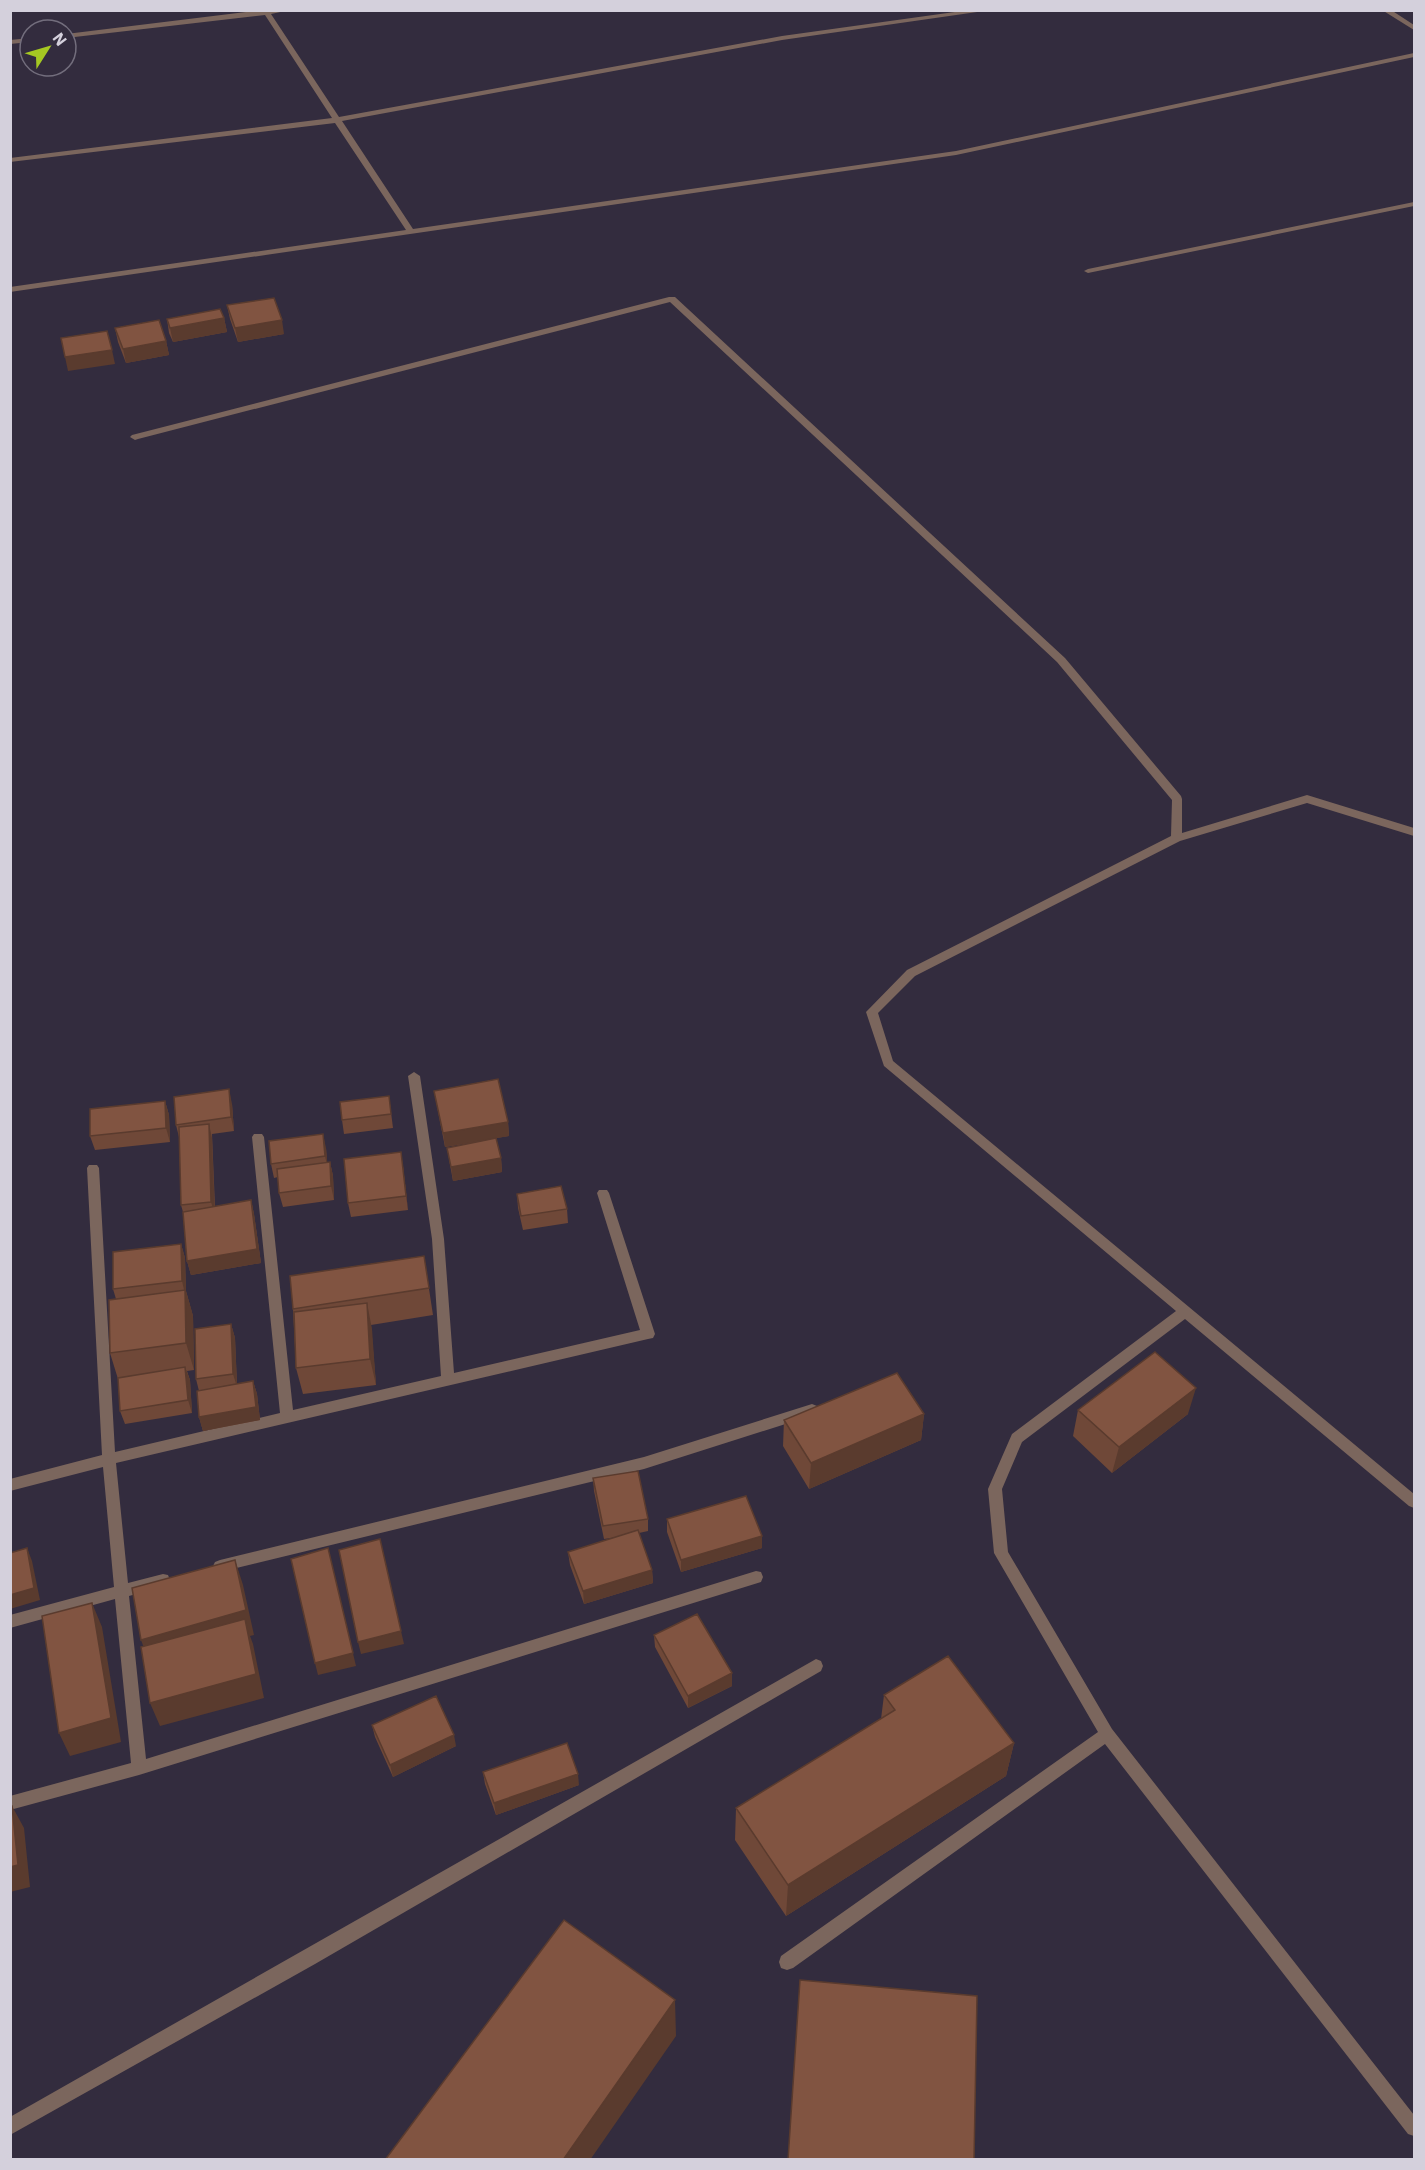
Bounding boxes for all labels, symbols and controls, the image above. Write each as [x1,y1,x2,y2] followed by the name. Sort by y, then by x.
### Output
[18,18,78,78] north arrow
[49,28,71,50] text: N

